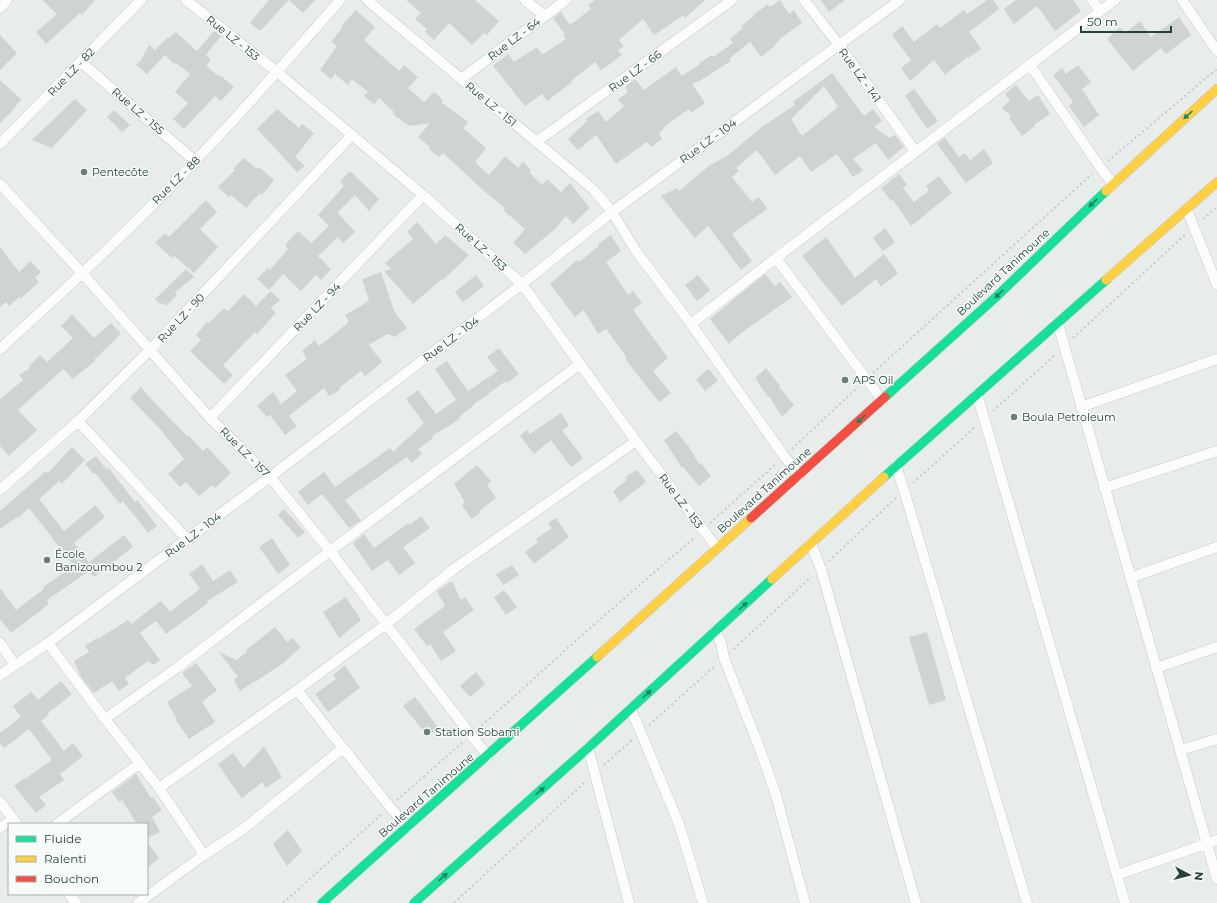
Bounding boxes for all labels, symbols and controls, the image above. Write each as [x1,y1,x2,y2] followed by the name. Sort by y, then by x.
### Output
[1081,8,1171,34] scale bar
[203,12,263,64] street label: Rue LZ - 153
[485,14,544,63] street label: Rue LZ - 64
[1087,14,1118,29] text: 50 m
[45,45,97,99] street label: Rue LZ - 82
[836,45,884,105] street label: Rue LZ - 141
[606,47,664,95] street label: Rue LZ - 66
[463,79,519,129] street label: Rue LZ - 151
[109,84,167,138] street label: Rue LZ - 155
[1183,111,1193,120] one-way arrow
[677,115,740,166] street label: Rue LZ - 104
[149,153,203,207] street label: Rue LZ - 88
[92,165,149,179] place label: Pentecôte
[79,167,89,177] marker: Pentecôte
[1088,198,1098,208] one-way arrow
[452,220,510,274] street label: Rue LZ - 153
[954,225,1053,319] street label: Boulevard Tanimoune
[290,279,344,334] street label: Rue LZ - 94
[994,289,1004,299] one-way arrow
[155,290,207,346] street label: Rue LZ - 90
[420,313,483,365] street label: Rue LZ - 104
[853,373,894,387] place label: APS Oil
[840,375,850,385] marker: APS Oil
[1022,410,1116,424] place label: Boula Petroleum
[1009,412,1019,422] marker: Boula Petroleum
[856,414,867,423] one-way arrow
[217,424,273,480] street label: Rue LZ - 157
[714,444,814,536] street label: Boulevard Tanimoune
[656,471,706,531] street label: Rue LZ - 153
[162,509,225,561] street label: Rue LZ - 104
[55,547,143,574] place label: École Banizoumbou 2
[42,555,52,565] marker: École Banizoumbou 2
[738,602,747,611] one-way arrow
[642,689,652,699] one-way arrow
[435,725,519,739] place label: Station Sobami
[422,727,432,737] marker: Station Sobami
[375,750,477,840] street label: Boulevard Tanimoune
[535,786,546,795] one-way arrow
[8,823,148,895] legend
[44,831,82,846] text: Fluide
[44,851,86,866] text: Ralenti
[1169,855,1209,895] north arrow
[44,871,99,886] text: Bouchon
[1191,871,1206,881] text: N
[438,872,448,881] one-way arrow

